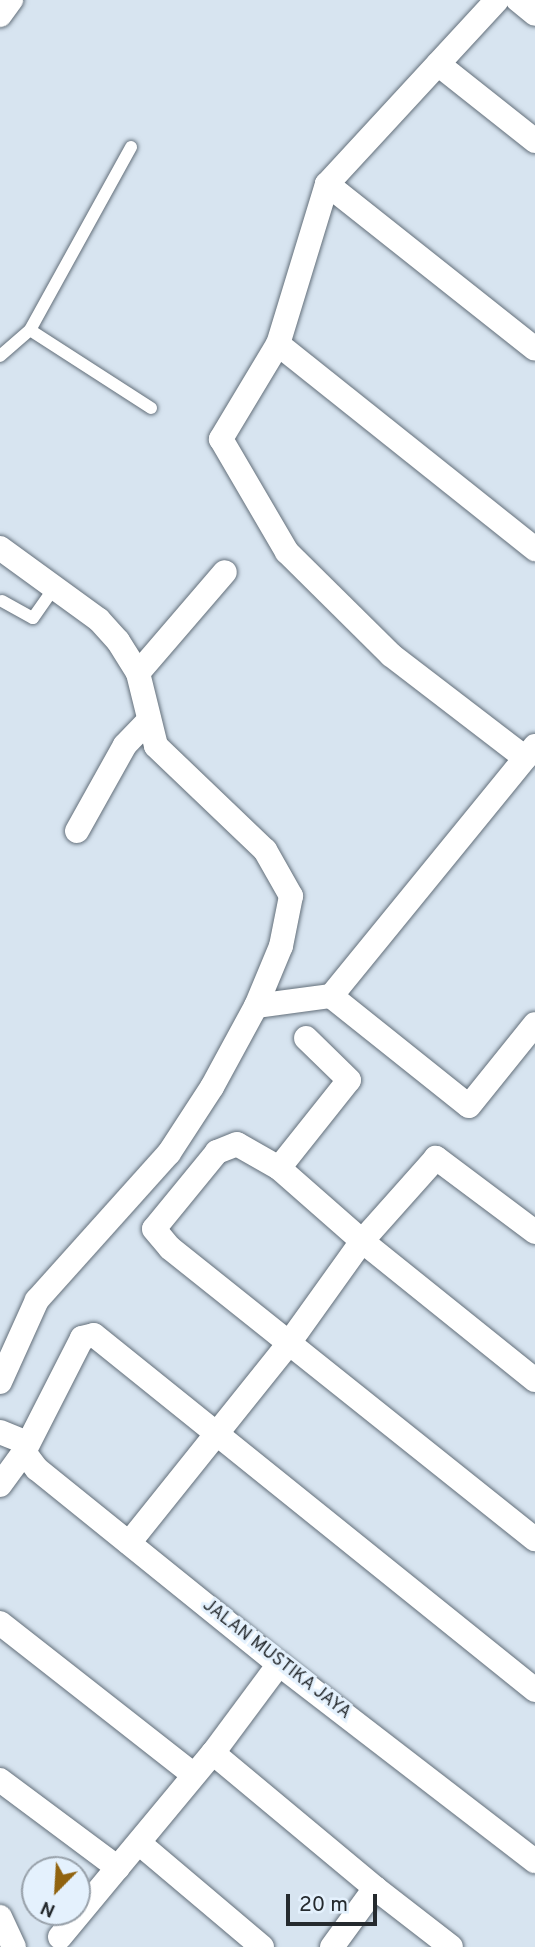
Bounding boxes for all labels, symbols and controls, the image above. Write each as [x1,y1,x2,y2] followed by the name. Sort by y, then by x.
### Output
[197,1595,355,1725] street label: JALAN MUSTIKA JAYA
[21,1856,91,1926] north arrow
[290,1881,381,1925] scale bar
[299,1892,348,1919] text: 20 m
[37,1895,59,1922] text: N

